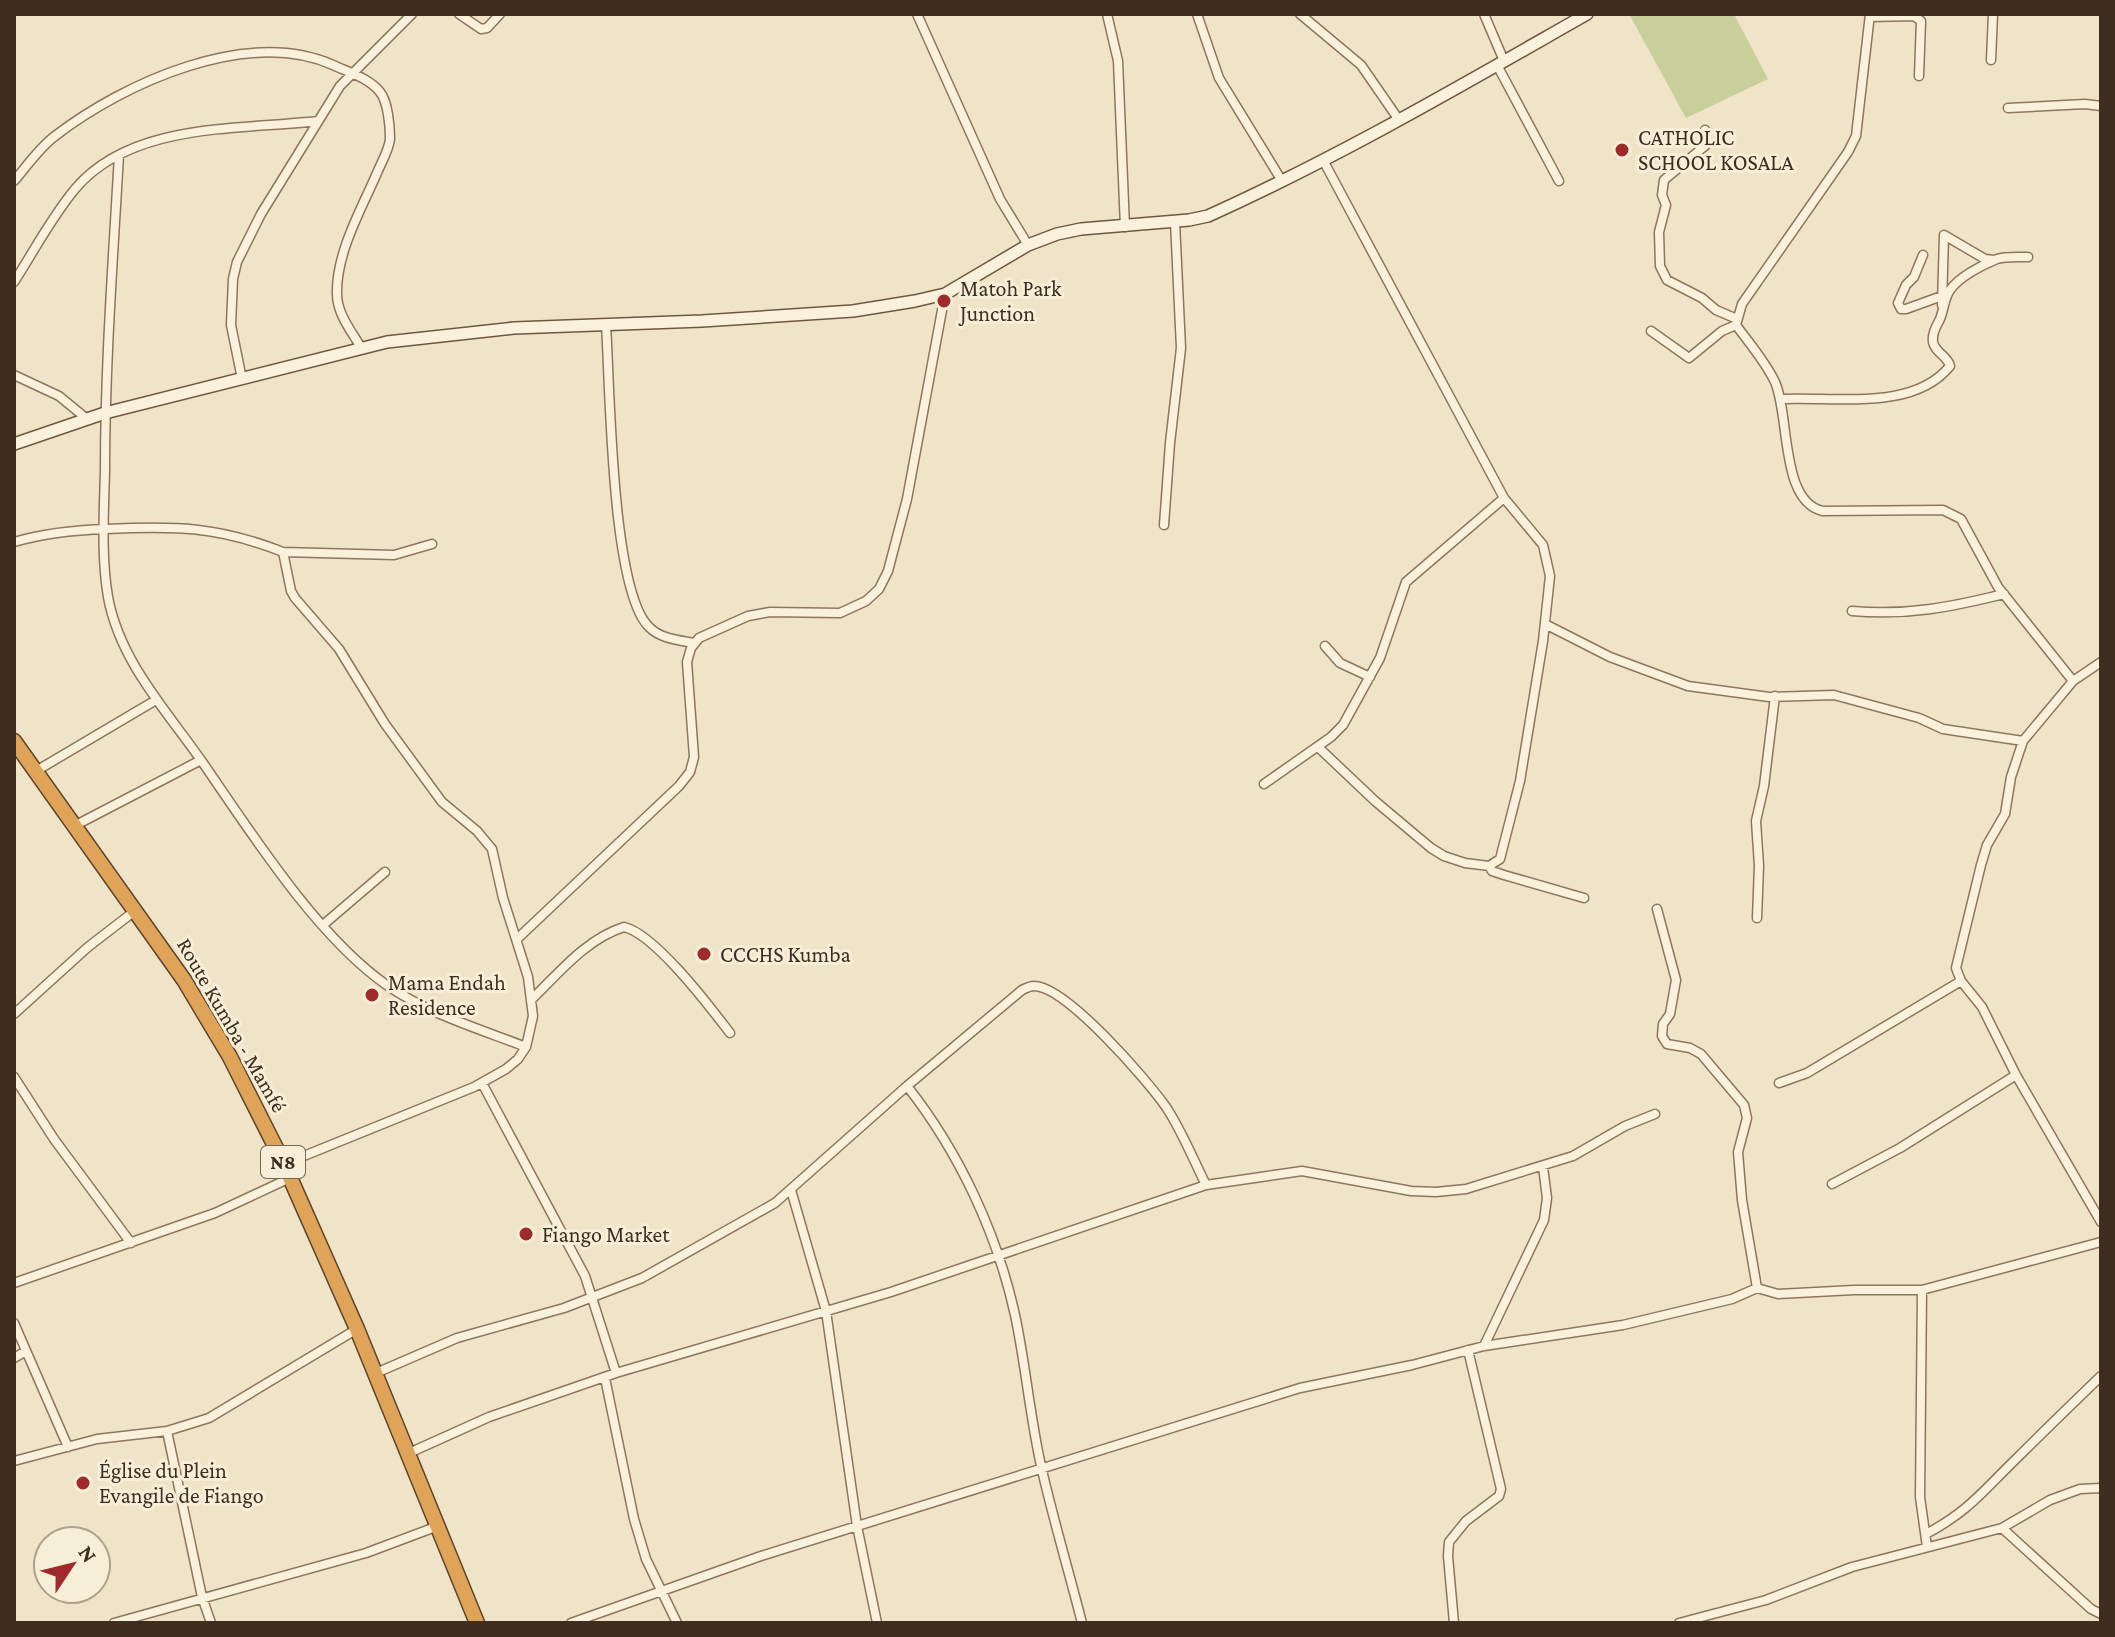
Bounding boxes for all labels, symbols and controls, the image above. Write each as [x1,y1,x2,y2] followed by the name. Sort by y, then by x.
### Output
[1638,125,1794,175] place label: CATHOLIC SCHOOL KOSALA
[1613,141,1631,159] marker: CATHOLIC SCHOOL KOSALA
[958,276,1062,326] place label: Matoh Park Junction
[935,292,953,310] marker: Matoh Park Junction
[172,933,292,1117] street label: Route Kumba - Mamfé
[720,942,851,967] place label: CCCHS Kumba
[695,945,713,963] marker: CCCHS Kumba
[388,970,506,1020] place label: Mama Endah Residence
[363,986,381,1004] marker: Mama Endah Residence
[261,1146,305,1178] road number: N8
[542,1222,670,1247] place label: Fiango Market
[517,1225,535,1243] marker: Fiango Market
[99,1458,264,1508] place label: Église du Plein Evangile de Fiango
[74,1474,92,1492] marker: Église du Plein Evangile de Fiango
[32,1525,112,1605] north arrow
[73,1541,103,1567] text: N

